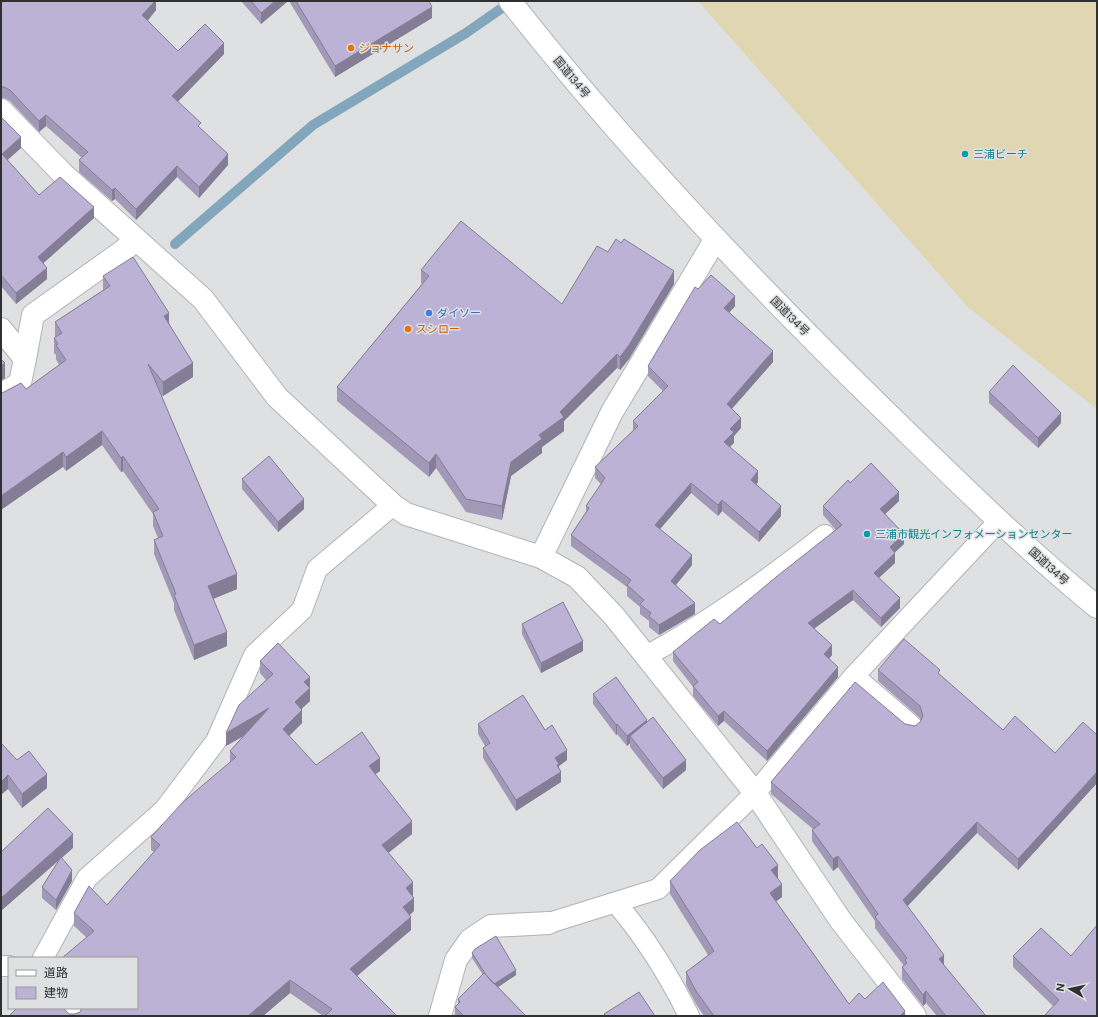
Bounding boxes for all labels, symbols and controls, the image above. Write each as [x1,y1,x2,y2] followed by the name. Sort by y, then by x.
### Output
[359,41,414,55] place label: ジョナサン
[346,43,356,53] marker: ジョナサン
[551,53,593,101] street label: 国道134号
[973,147,1028,161] place label: 三浦ビーチ
[960,149,970,159] marker: 三浦ビーチ
[768,294,812,338] street label: 国道134号
[437,306,481,320] place label: ダイソー
[424,308,434,318] marker: ダイソー
[416,322,460,336] place label: スシロー
[403,324,413,334] marker: スシロー
[875,527,1072,541] place label: 三浦市観光インフォメーションセンター
[862,529,872,539] marker: 三浦市観光インフォメーションセンター
[1026,544,1072,588] street label: 国道134号
[8,957,138,1009] legend
[44,965,68,981] text: 道路
[1050,969,1090,1009] north arrow
[1053,982,1068,992] text: N
[44,985,68,1001] text: 建物

